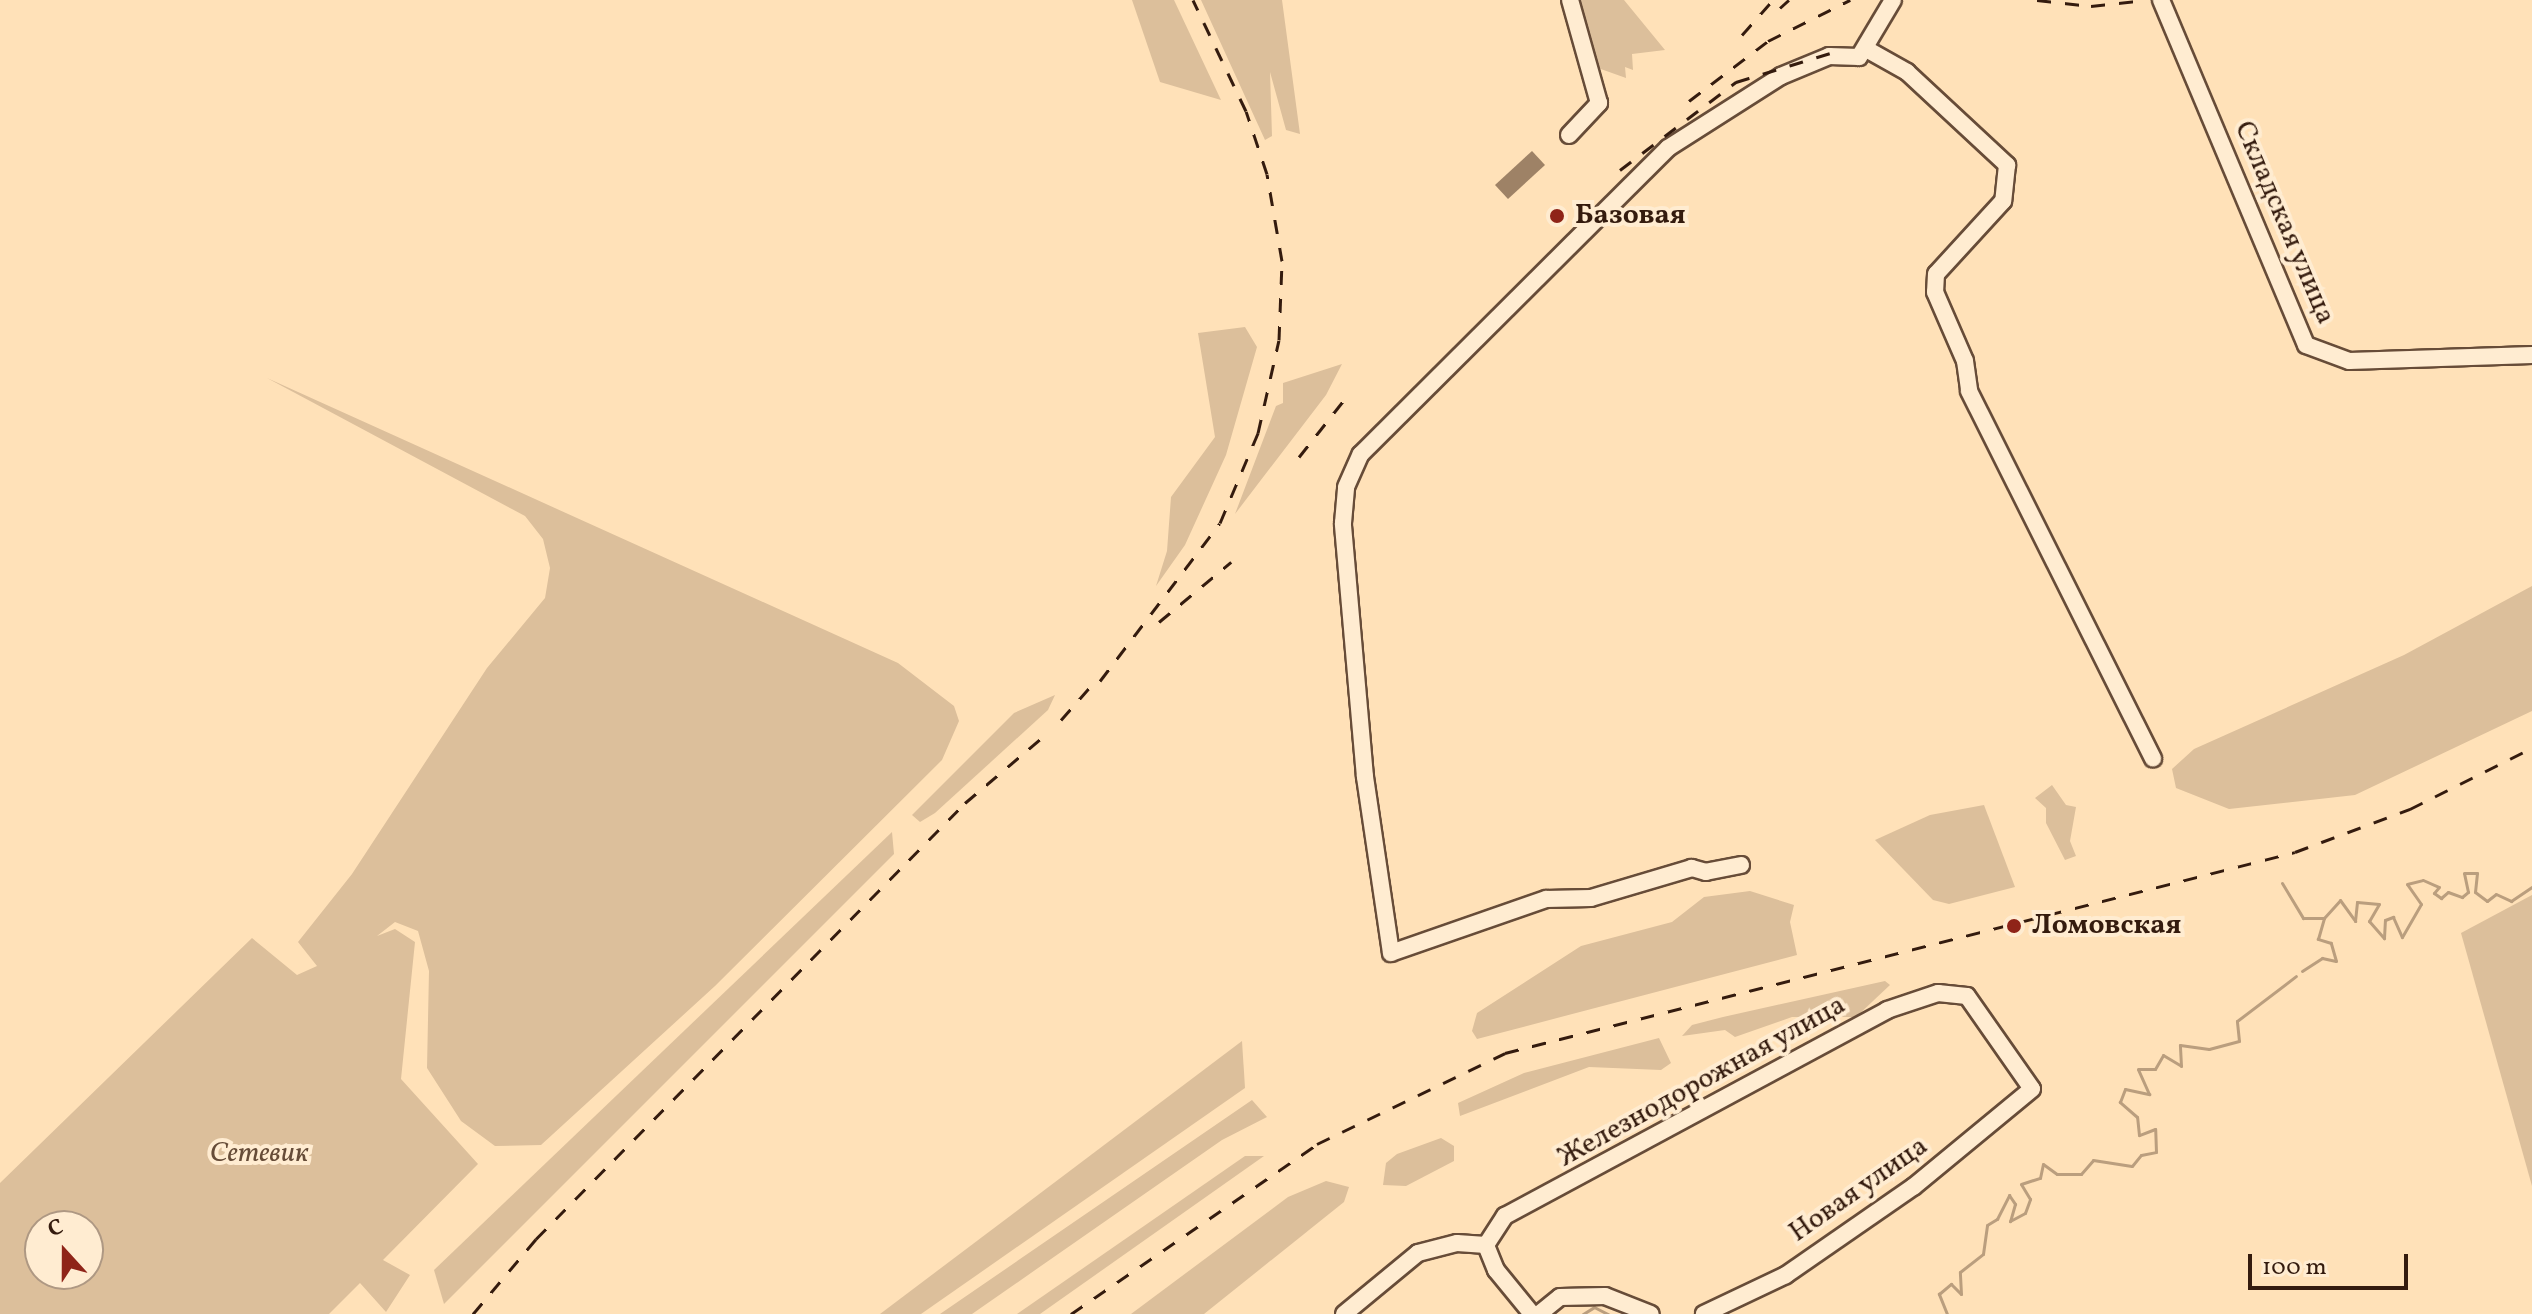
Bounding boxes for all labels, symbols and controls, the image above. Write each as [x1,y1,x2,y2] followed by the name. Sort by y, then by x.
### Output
[2226,116,2342,330] street label: Складская улица
[1575,199,1686,233] place label: Базовая
[1546,205,1568,227] marker: Базовая
[2032,909,2181,943] place label: Ломовская
[2003,915,2025,937] marker: Ломовская
[1552,989,1852,1175] street label: Железнодорожная улица
[1783,1130,1935,1250] street label: Новая улица
[210,1137,308,1171] park label: Сетевик
[24,1210,104,1290] north arrow
[44,1212,68,1246] text: С
[2252,1238,2412,1288] scale bar
[2262,1251,2327,1285] text: 100 m

